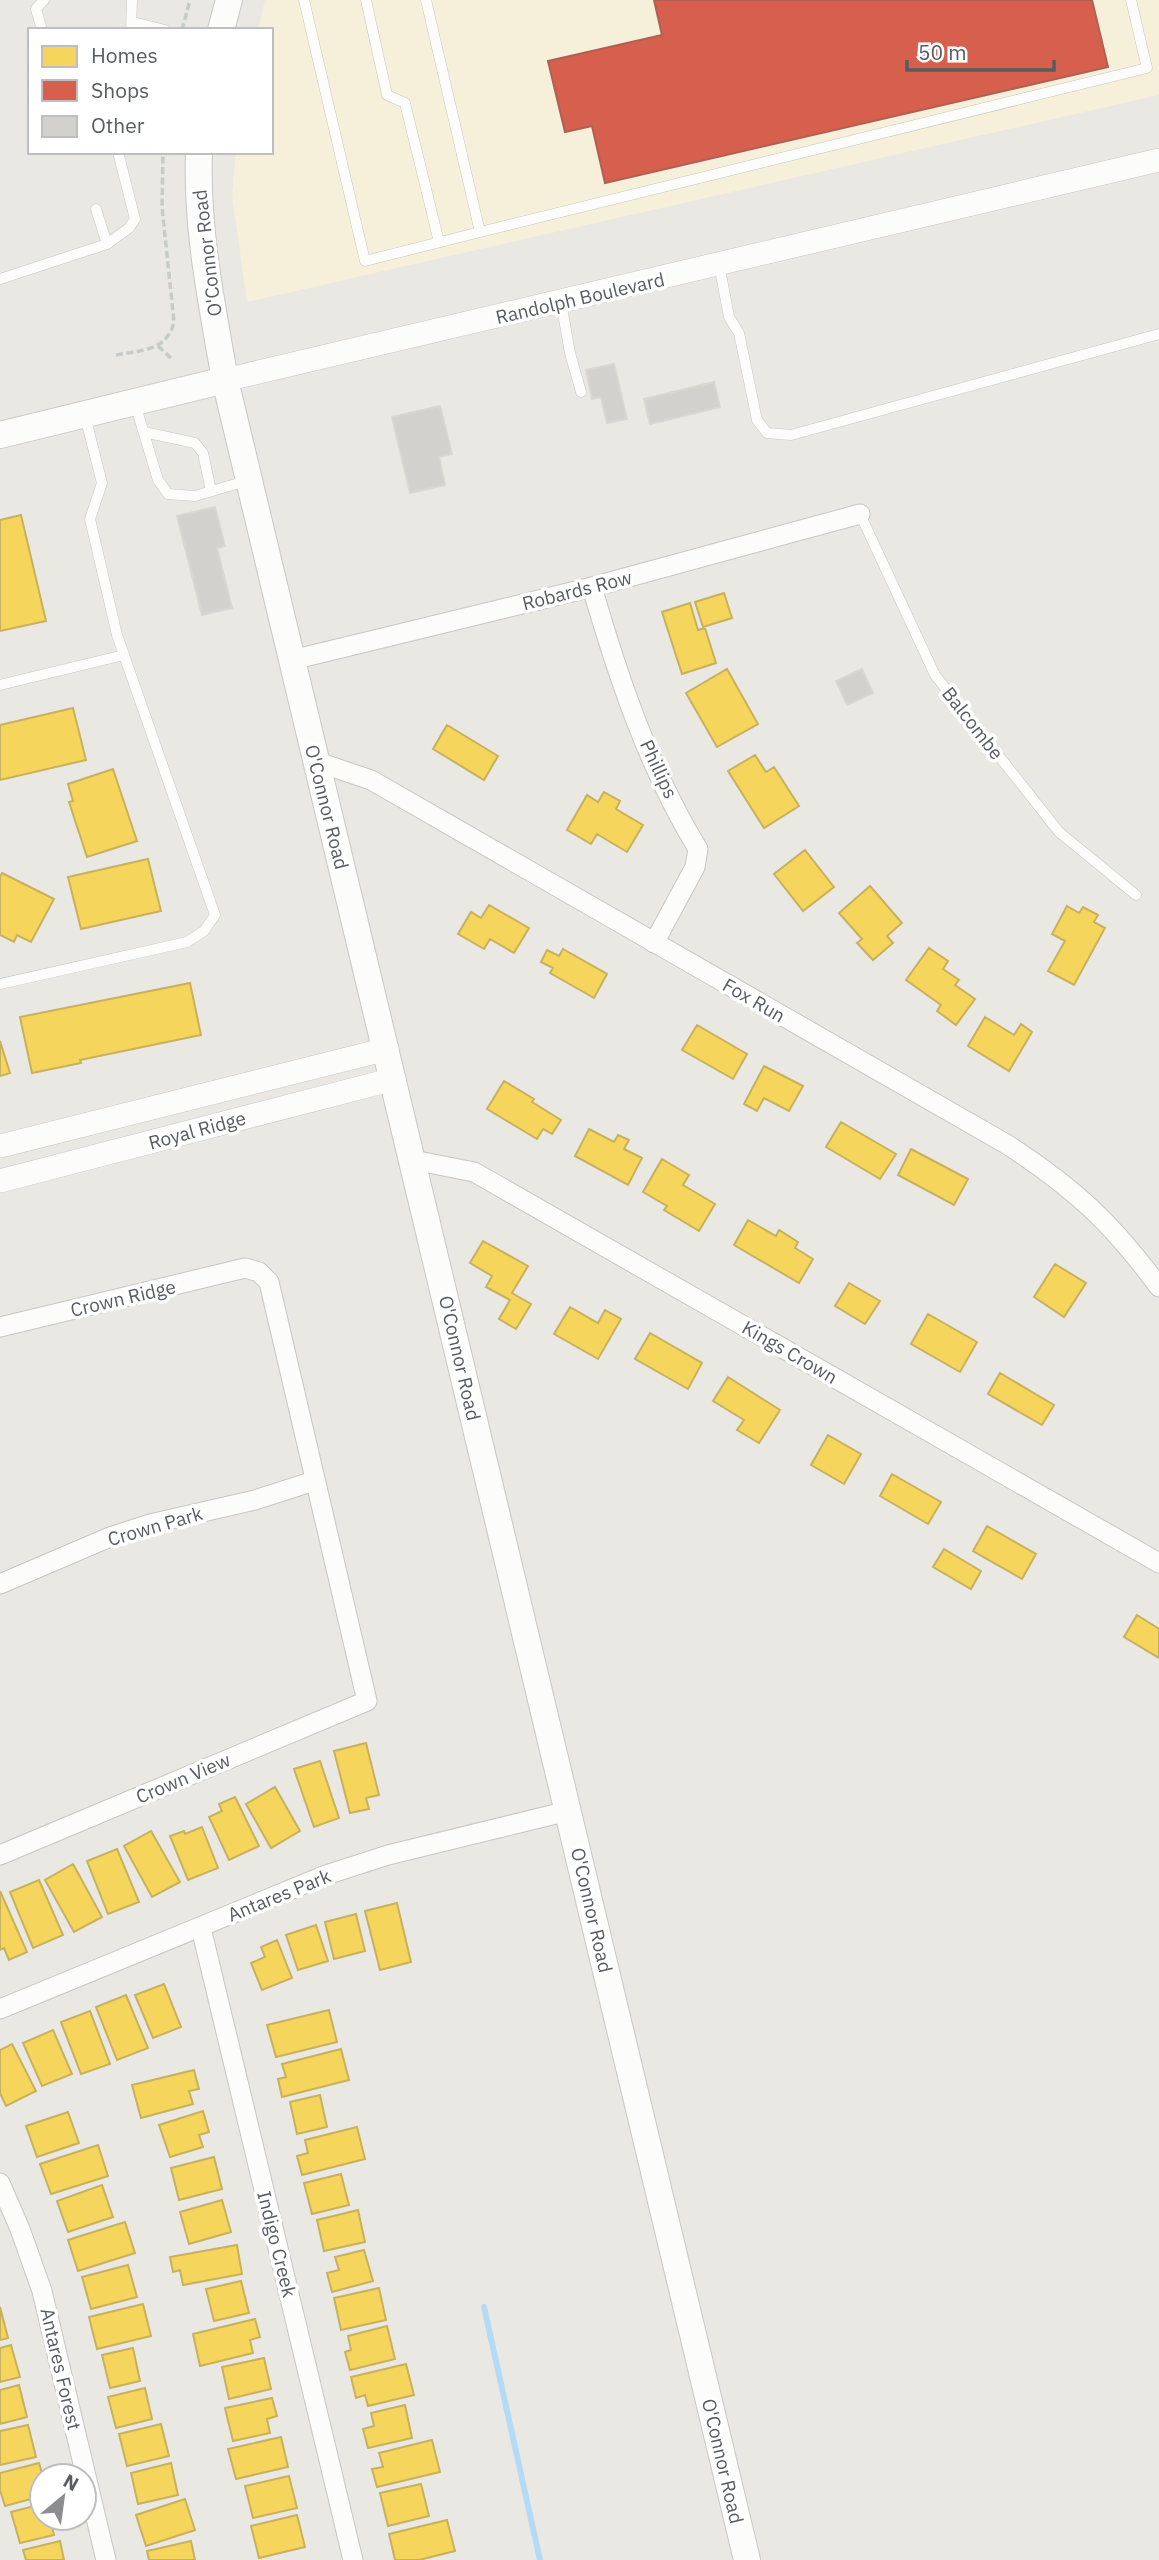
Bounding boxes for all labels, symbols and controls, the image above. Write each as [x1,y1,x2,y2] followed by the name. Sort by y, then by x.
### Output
[28,28,273,154] legend
[907,28,1054,72] scale bar
[918,38,967,66] text: 50 m
[91,41,158,69] text: Homes
[91,76,149,104] text: Shops
[91,111,145,139] text: Other
[187,188,227,318] street label: O'Connor Road
[493,267,667,329] street label: Randolph Boulevard
[520,565,634,615] street label: Robards Row
[937,682,1009,764] street label: Balcombe
[635,736,683,802] street label: Phillips
[300,742,354,872] street label: O'Connor Road
[718,973,790,1027] street label: Fox Run
[146,1106,248,1154] street label: Royal Ridge
[68,1274,178,1322] street label: Crown Ridge
[434,1293,486,1423] street label: O'Connor Road
[738,1315,842,1389] street label: Kings Crown
[105,1501,205,1551] street label: Crown Park
[132,1747,234,1809] street label: Crown View
[566,1845,618,1975] street label: O'Connor Road
[224,1863,334,1927] street label: Antares Park
[252,2188,302,2300] street label: Indigo Creek
[35,2306,87,2432] street label: Antares Forest
[697,2396,749,2526] street label: O'Connor Road
[28,2462,98,2532] north arrow
[59,2468,83,2496] text: N

